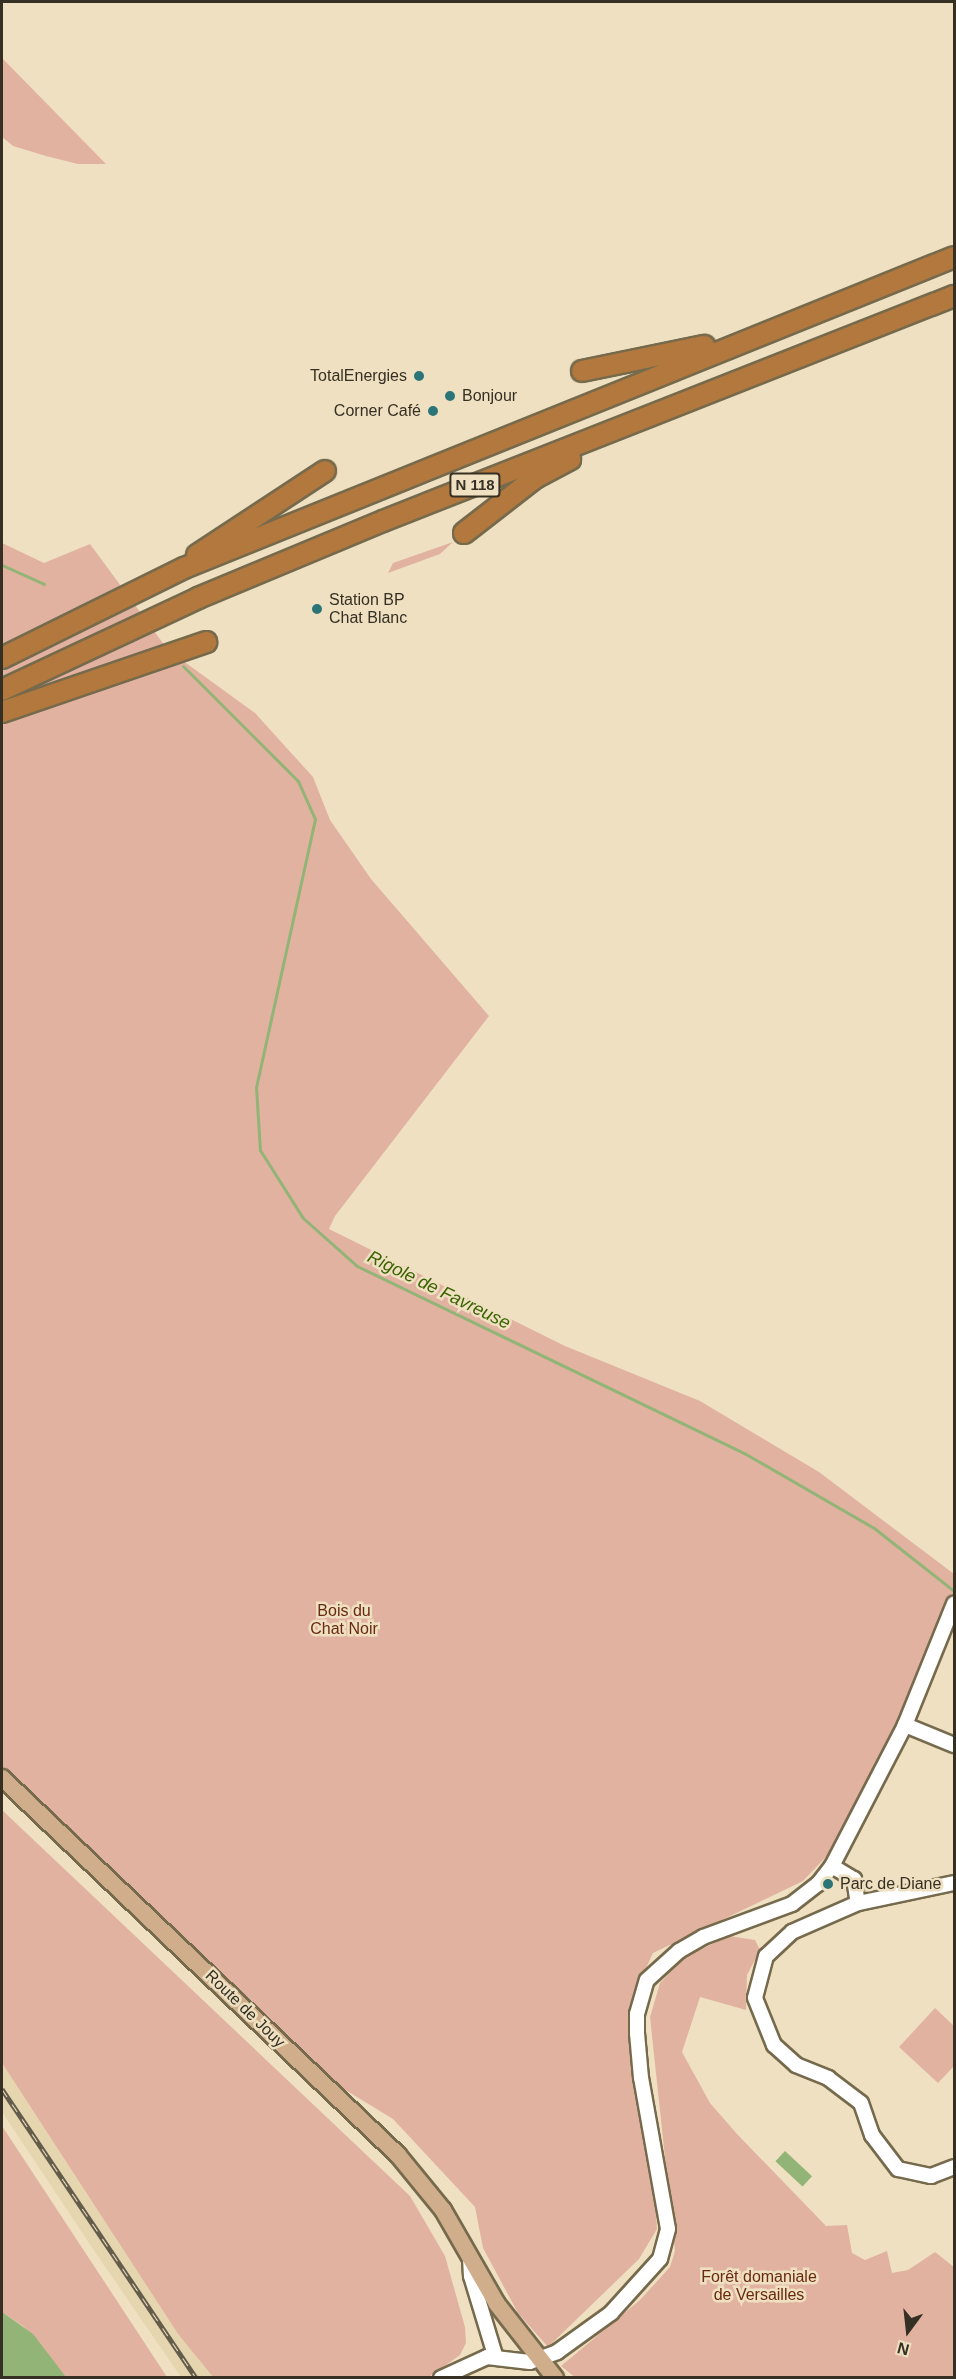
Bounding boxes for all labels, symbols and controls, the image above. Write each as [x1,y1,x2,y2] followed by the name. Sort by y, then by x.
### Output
[310,366,407,386] place label: TotalEnergies
[412,369,426,383] marker: TotalEnergies
[462,386,517,406] place label: Bonjour
[443,389,457,403] marker: Bonjour
[334,401,421,421] place label: Corner Café
[426,404,440,418] marker: Corner Café
[448,473,502,497] road number: N 118
[329,590,407,628] place label: Station BP Chat Blanc
[310,602,324,616] marker: Station BP Chat Blanc
[364,1246,514,1334] water label: Rigole de Favreuse
[310,1601,378,1639] park label: Bois du Chat Noir
[840,1874,941,1894] place label: Parc de Diane
[821,1877,835,1891] marker: Parc de Diane
[201,1966,289,2052] street label: Route de Jouy
[701,2267,817,2305] park label: Forêt domaniale de Versailles
[878,2301,938,2361] north arrow
[895,2339,911,2359] text: N

